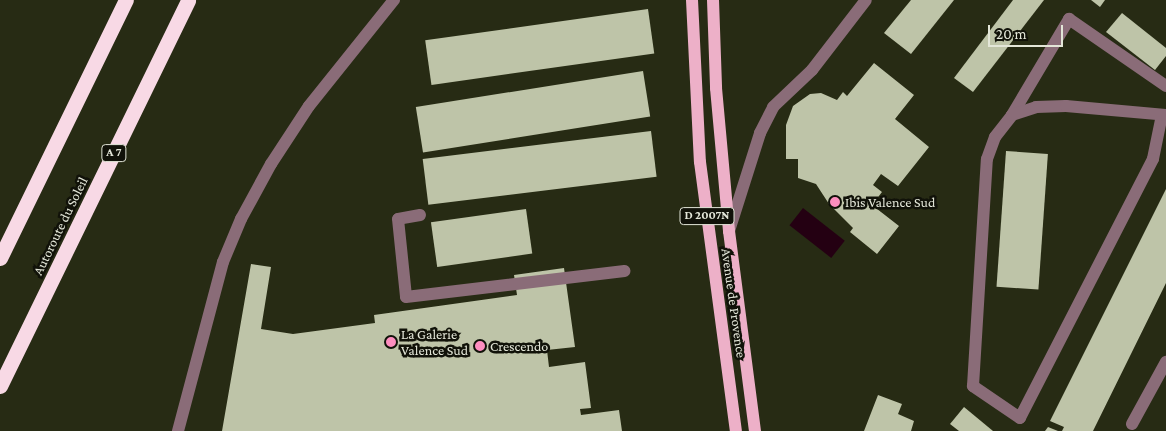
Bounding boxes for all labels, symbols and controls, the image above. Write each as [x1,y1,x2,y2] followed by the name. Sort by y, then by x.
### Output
[991,15,1066,47] scale bar
[996,26,1027,42] text: 20 m
[100,144,128,162] road number: A 7
[29,174,91,278] street label: Autoroute du Soleil
[845,194,935,210] place label: Ibis Valence Sud
[829,196,841,208] marker: Ibis Valence Sud
[680,207,734,226] road number: D 2007N
[718,247,750,359] street label: Avenue de Provence
[401,326,468,358] place label: La Galerie Valence Sud
[385,336,397,348] marker: La Galerie Valence Sud
[490,338,548,354] place label: Crescendo
[474,340,486,352] marker: Crescendo

